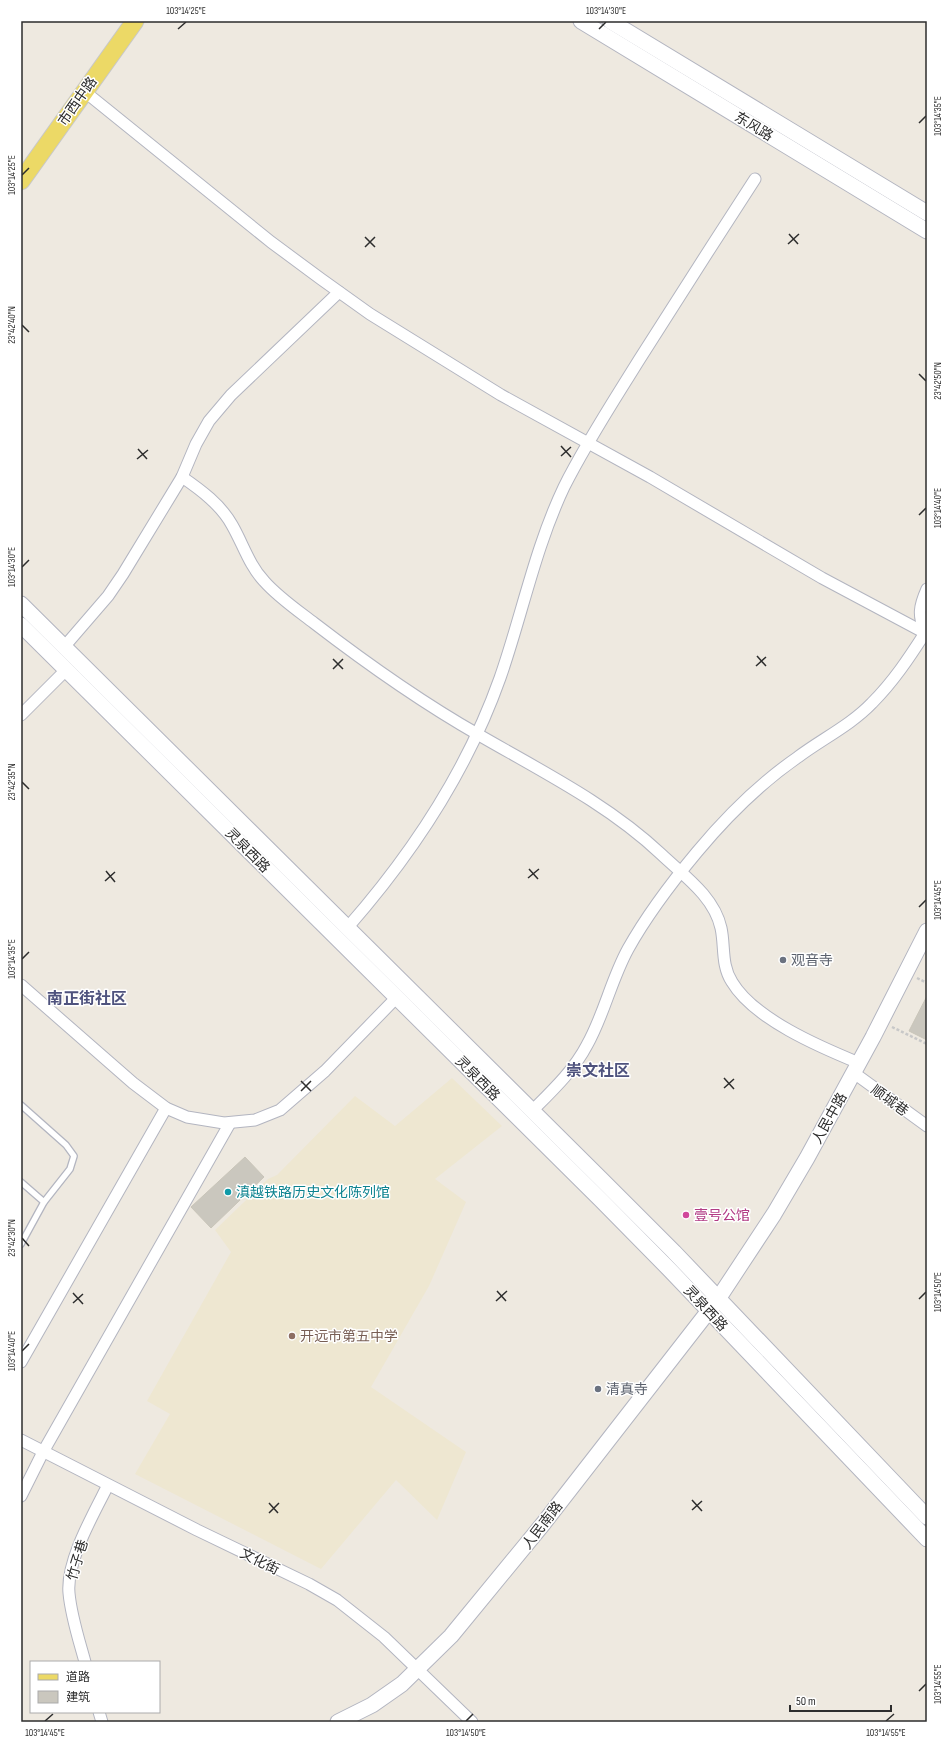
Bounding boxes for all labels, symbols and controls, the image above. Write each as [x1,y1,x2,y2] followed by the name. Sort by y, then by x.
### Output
[166,5,206,17] text: 103°14'25"E
[586,5,626,17] text: 103°14'30"E
[54,73,100,129] street label: 市西中路
[932,96,944,136] text: 103°14'35"E
[731,108,776,145] street label: 东风路
[6,155,18,195] text: 103°14'25"E
[6,306,18,344] text: 23°42'40"N
[932,362,944,400] text: 23°42'50"N
[932,488,944,528] text: 103°14'40"E
[6,547,18,587] text: 103°14'30"E
[6,763,18,801] text: 23°42'35"N
[222,825,273,876] street label: 灵泉西路
[932,880,944,920] text: 103°14'45"E
[6,939,18,979] text: 103°14'35"E
[791,952,833,969] place label: 观音寺
[778,955,788,965] marker: 观音寺
[47,989,127,1009] district label: 南正街社区
[452,1053,503,1104] street label: 灵泉西路
[566,1061,630,1081] district label: 崇文社区
[868,1081,912,1120] street label: 顺城巷
[808,1090,850,1147] street label: 人民中路
[236,1184,390,1201] place label: 滇越铁路历史文化陈列馆
[223,1187,233,1197] marker: 滇越铁路历史文化陈列馆
[694,1207,750,1224] place label: 壹号公馆
[681,1210,691,1220] marker: 壹号公馆
[6,1219,18,1257] text: 23°42'30"N
[932,1272,944,1312] text: 103°14'50"E
[680,1282,731,1335] street label: 灵泉西路
[300,1328,398,1345] place label: 开远市第五中学
[6,1331,18,1371] text: 103°14'40"E
[287,1331,297,1341] marker: 开远市第五中学
[606,1381,648,1398] place label: 清真寺
[593,1384,603,1394] marker: 清真寺
[518,1498,566,1553] street label: 人民南路
[63,1538,92,1583] street label: 竹子巷
[237,1545,282,1578] street label: 文化街
[30,1661,160,1713] legend
[932,1664,944,1704] text: 103°14'55"E
[66,1670,90,1685] text: 道路
[790,1687,891,1713] scale bar
[66,1690,90,1705] text: 建筑
[796,1694,816,1709] text: 50 m
[25,1727,65,1739] text: 103°14'45"E
[446,1727,486,1739] text: 103°14'50"E
[866,1727,906,1739] text: 103°14'55"E

